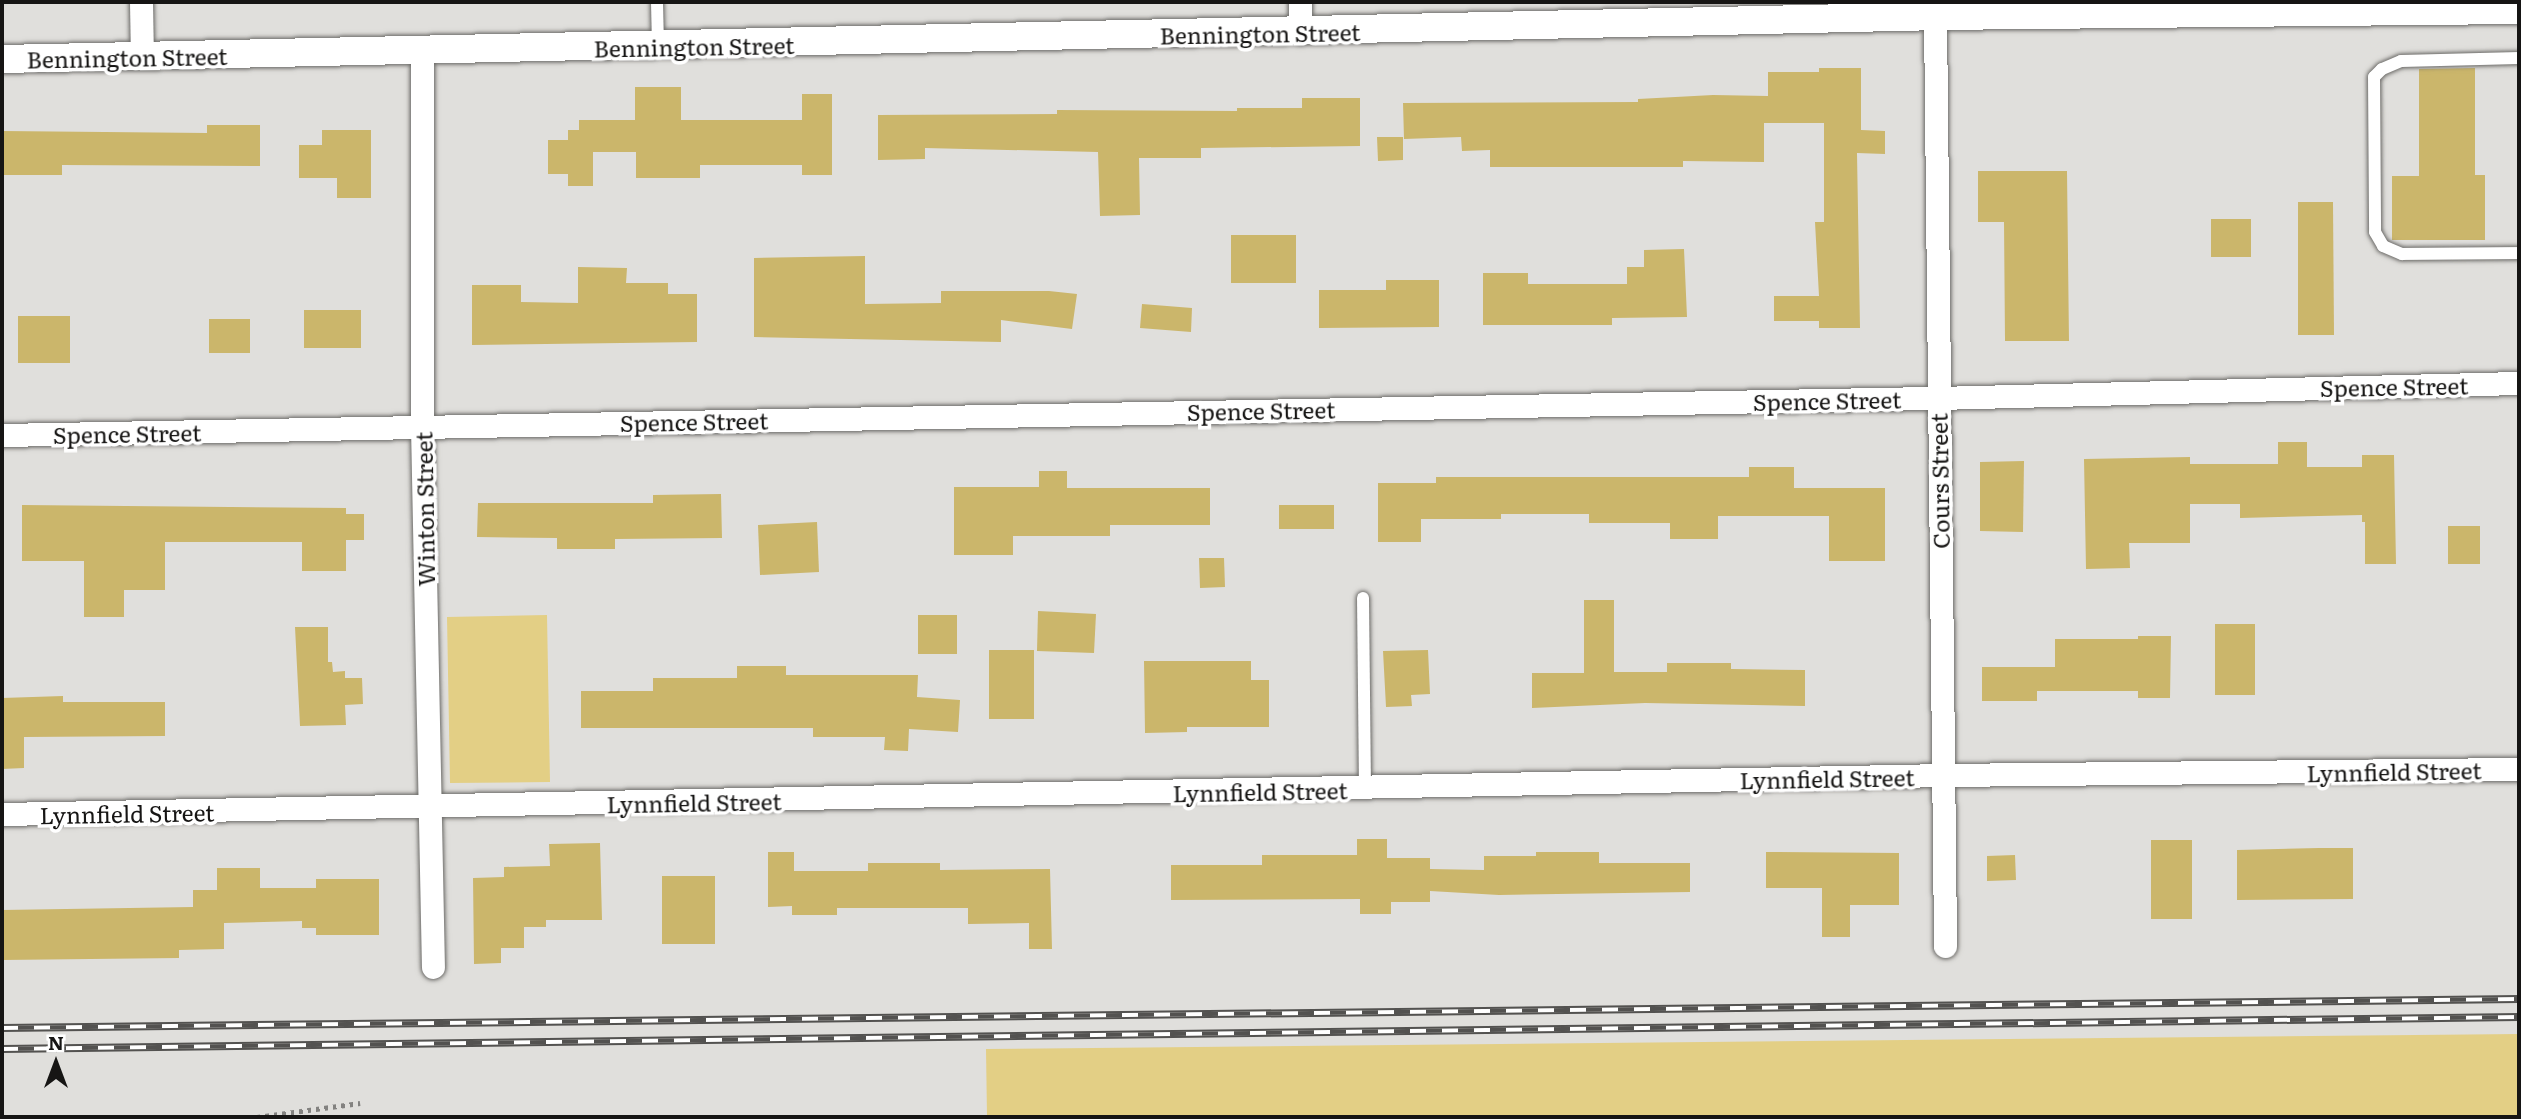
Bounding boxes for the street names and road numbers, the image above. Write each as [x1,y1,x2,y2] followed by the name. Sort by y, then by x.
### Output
[1159,17,1361,49] street label: Bennington Street
[593,30,795,62] street label: Bennington Street
[26,41,228,73] street label: Bennington Street
[2320,371,2468,401] street label: Spence Street
[1753,385,1901,415] street label: Spence Street
[1187,395,1335,425] street label: Spence Street
[620,406,768,436] street label: Spence Street
[1924,413,1954,549] street label: Cours Street
[53,418,201,448] street label: Spence Street
[409,431,439,587] street label: Winton Street
[2306,756,2482,786] street label: Lynnfield Street
[1739,763,1915,793] street label: Lynnfield Street
[1172,776,1348,806] street label: Lynnfield Street
[606,787,782,817] street label: Lynnfield Street
[39,798,215,828] street label: Lynnfield Street

